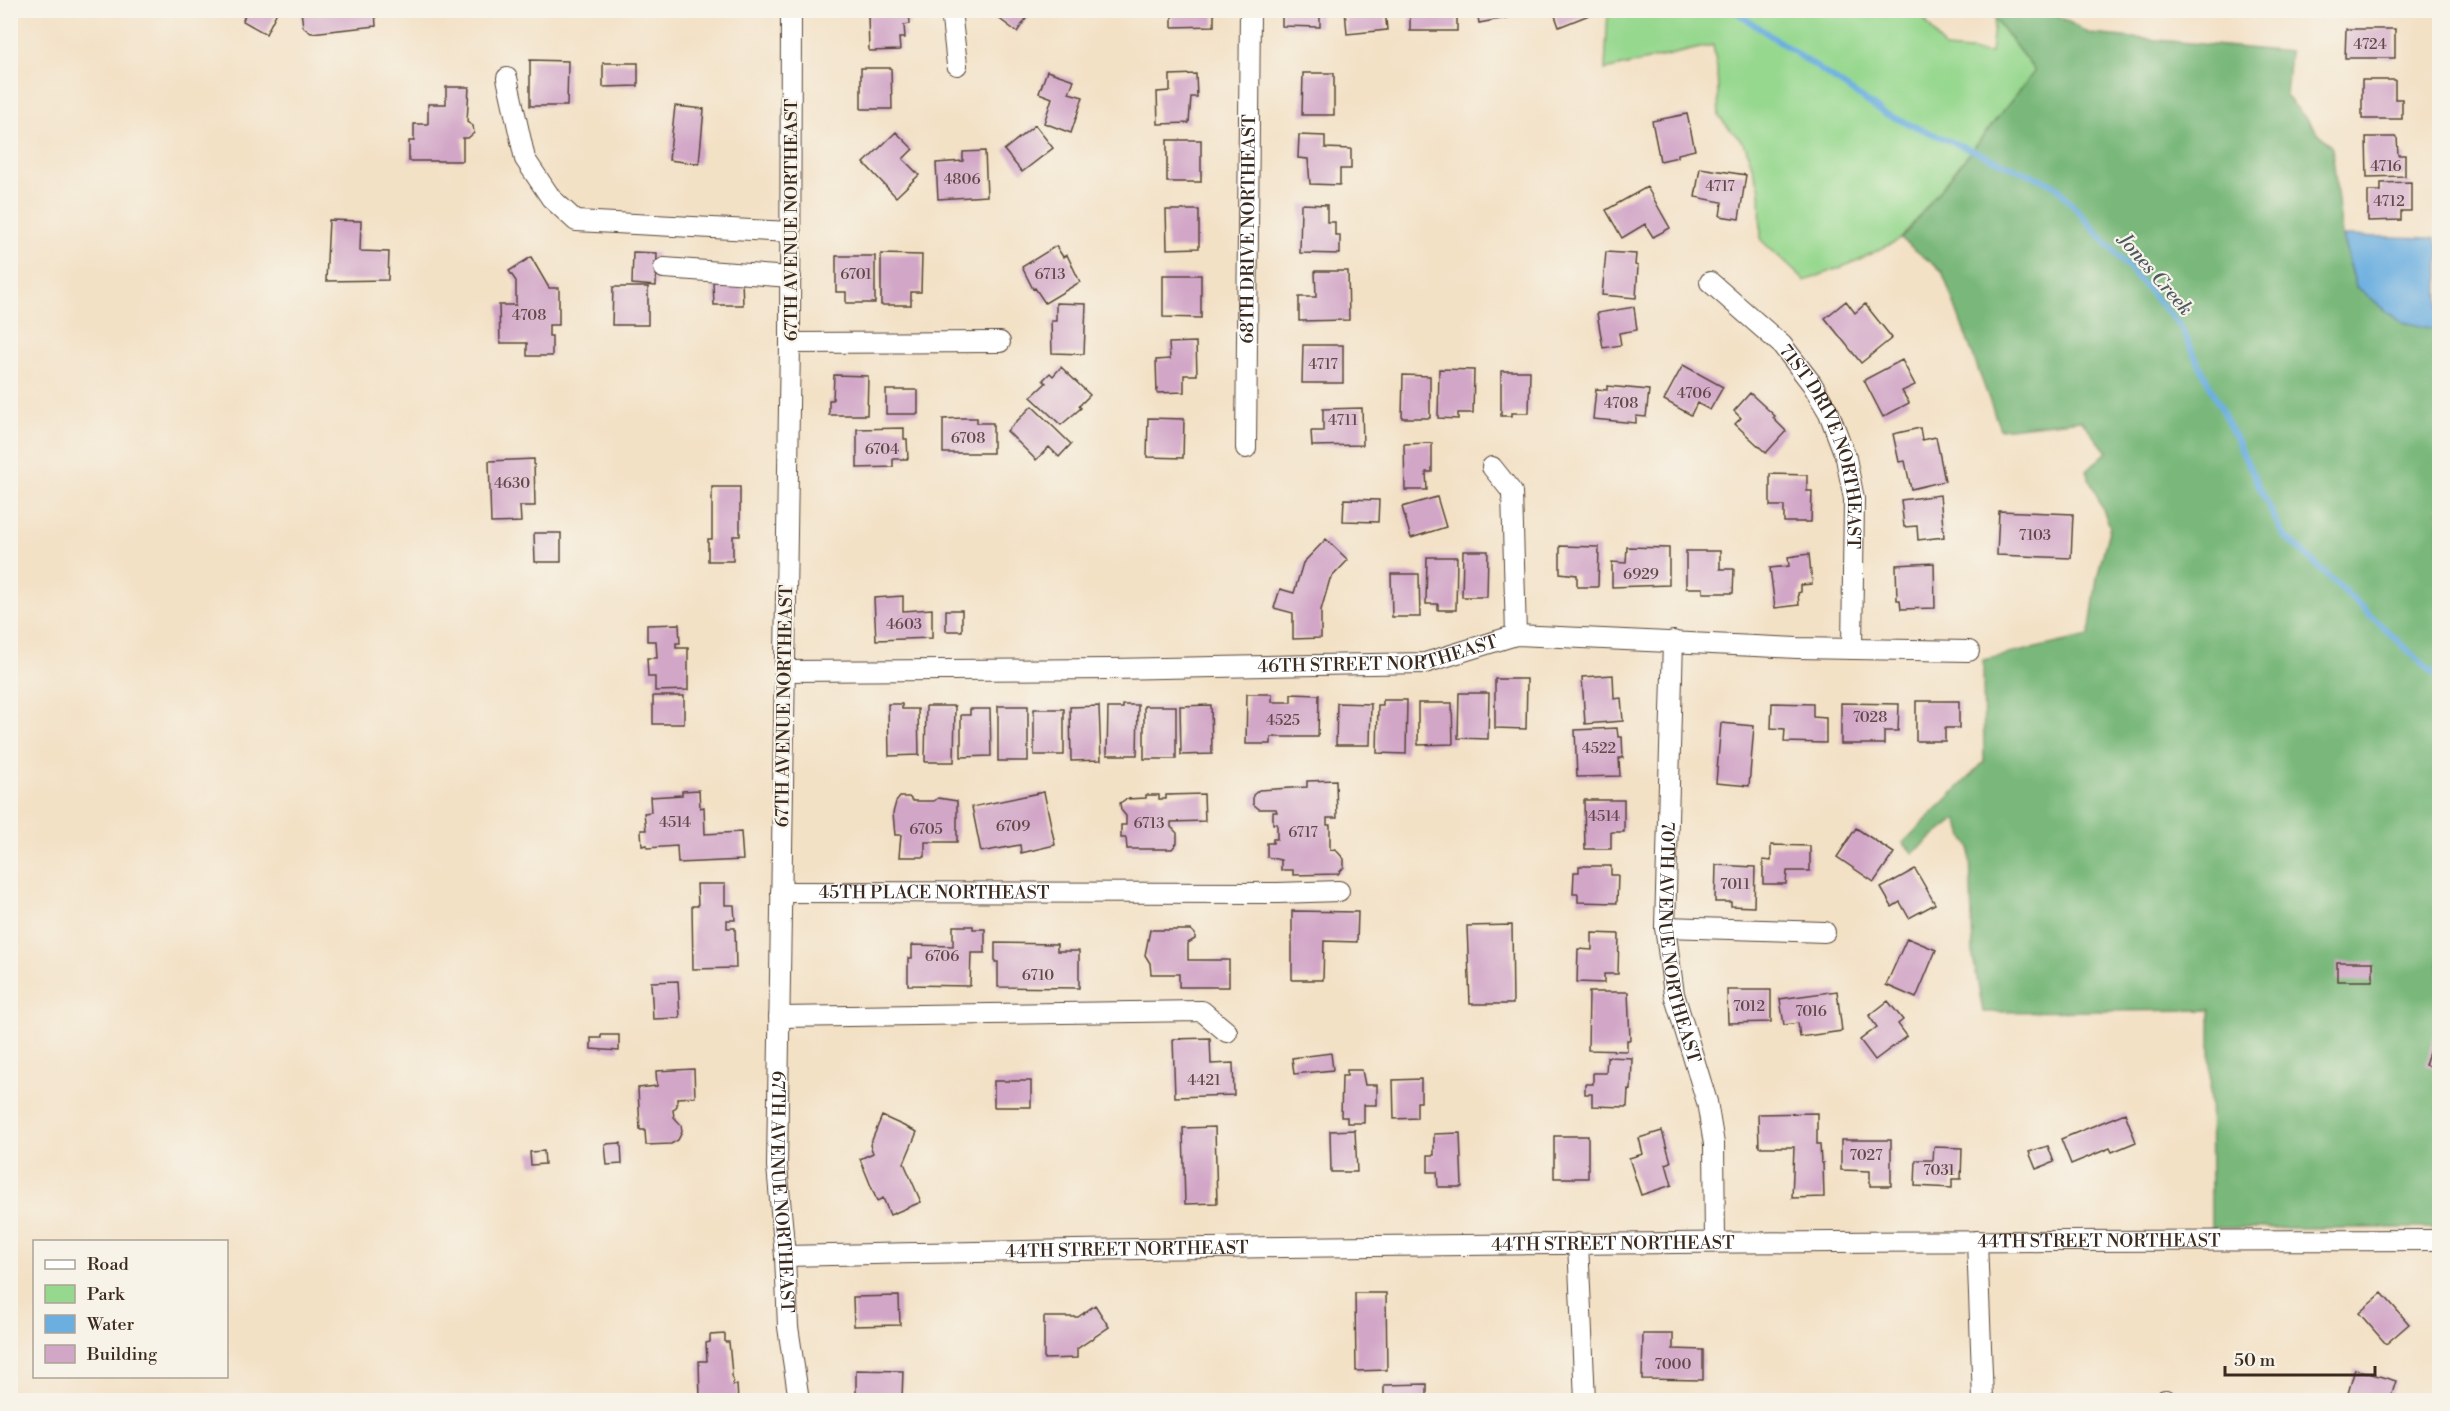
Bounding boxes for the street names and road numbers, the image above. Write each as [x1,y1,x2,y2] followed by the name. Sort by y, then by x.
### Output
[780,98,803,341] street label: 67TH AVENUE NORTHEAST
[1236,114,1261,344] street label: 68TH DRIVE NORTHEAST
[1774,340,1865,549] street label: 71ST DRIVE NORTHEAST
[771,584,798,827] street label: 67TH AVENUE NORTHEAST
[1257,630,1501,678] street label: 46TH STREET NORTHEAST
[1652,821,1705,1066] street label: 70TH AVENUE NORTHEAST
[819,881,1050,905] street label: 45TH PLACE NORTHEAST
[765,1070,798,1314] street label: 67TH AVENUE NORTHEAST
[1977,1229,2221,1253] street label: 44TH STREET NORTHEAST
[1491,1232,1735,1257] street label: 44TH STREET NORTHEAST
[1005,1236,1249,1263] street label: 44TH STREET NORTHEAST

